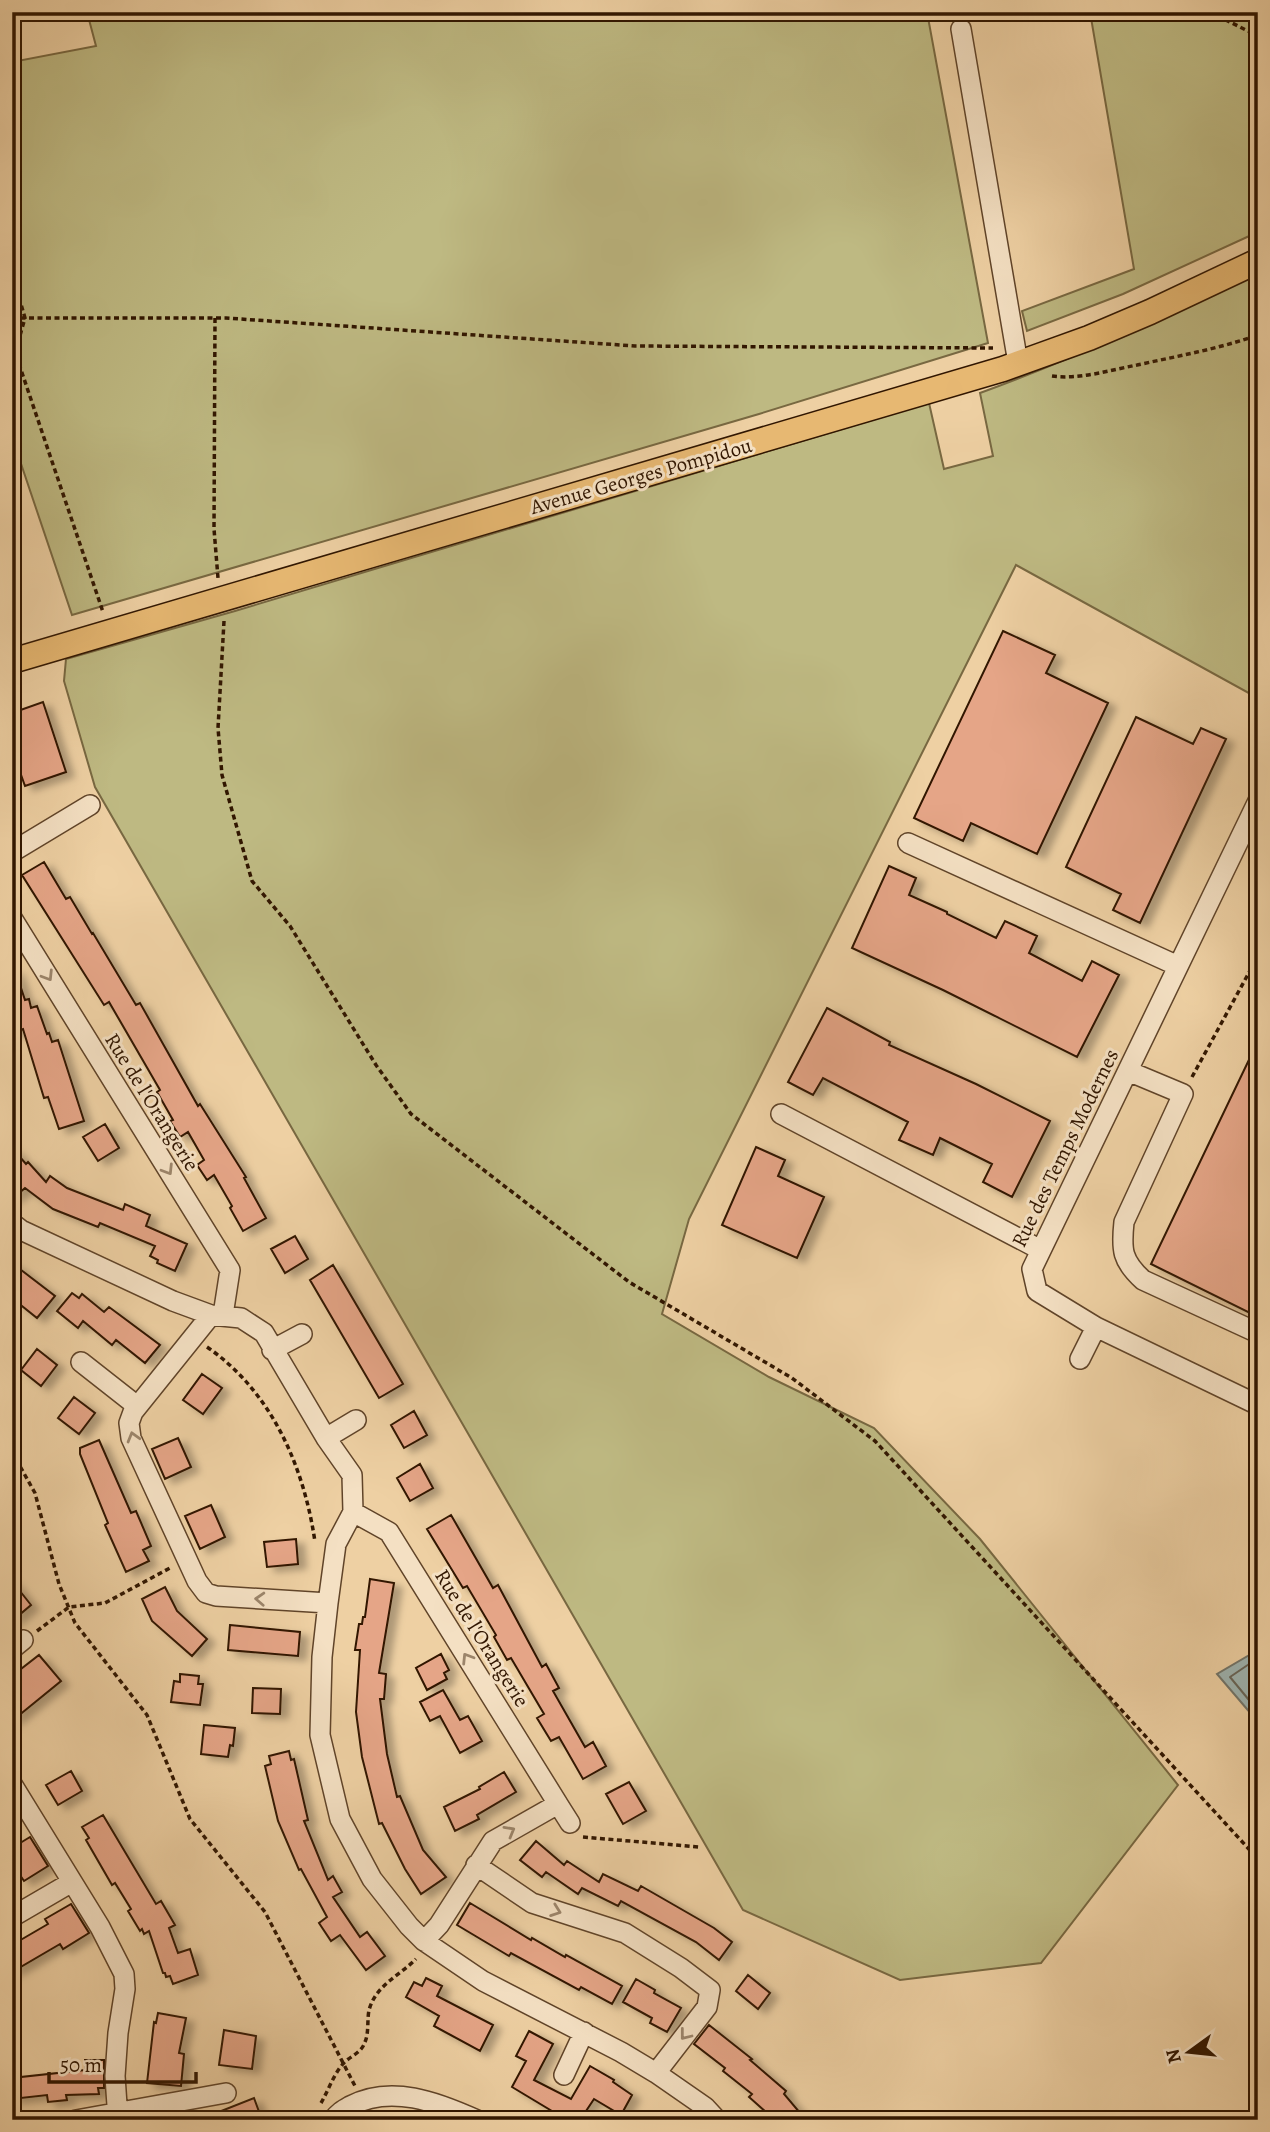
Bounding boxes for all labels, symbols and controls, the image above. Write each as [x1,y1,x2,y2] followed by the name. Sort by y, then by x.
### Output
[526,431,756,521] street label: Avenue Georges Pompidou
[40,969,53,982] one-way arrow
[98,1028,206,1176] street label: Rue de l'Orangerie
[1005,1044,1125,1252] street label: Rue des Temps Modernes
[159,1162,172,1175] one-way arrow
[126,1431,141,1443] one-way arrow
[428,1564,536,1712] street label: Rue de l'Orangerie
[254,1591,265,1606] one-way arrow
[463,1652,476,1665] one-way arrow
[503,1826,516,1839] one-way arrow
[550,1903,562,1917] one-way arrow
[1154,2016,1224,2086] north arrow
[681,2028,694,2040] one-way arrow
[49,2041,196,2085] scale bar
[1159,2046,1188,2066] text: N
[60,2051,102,2079] text: 50 m

